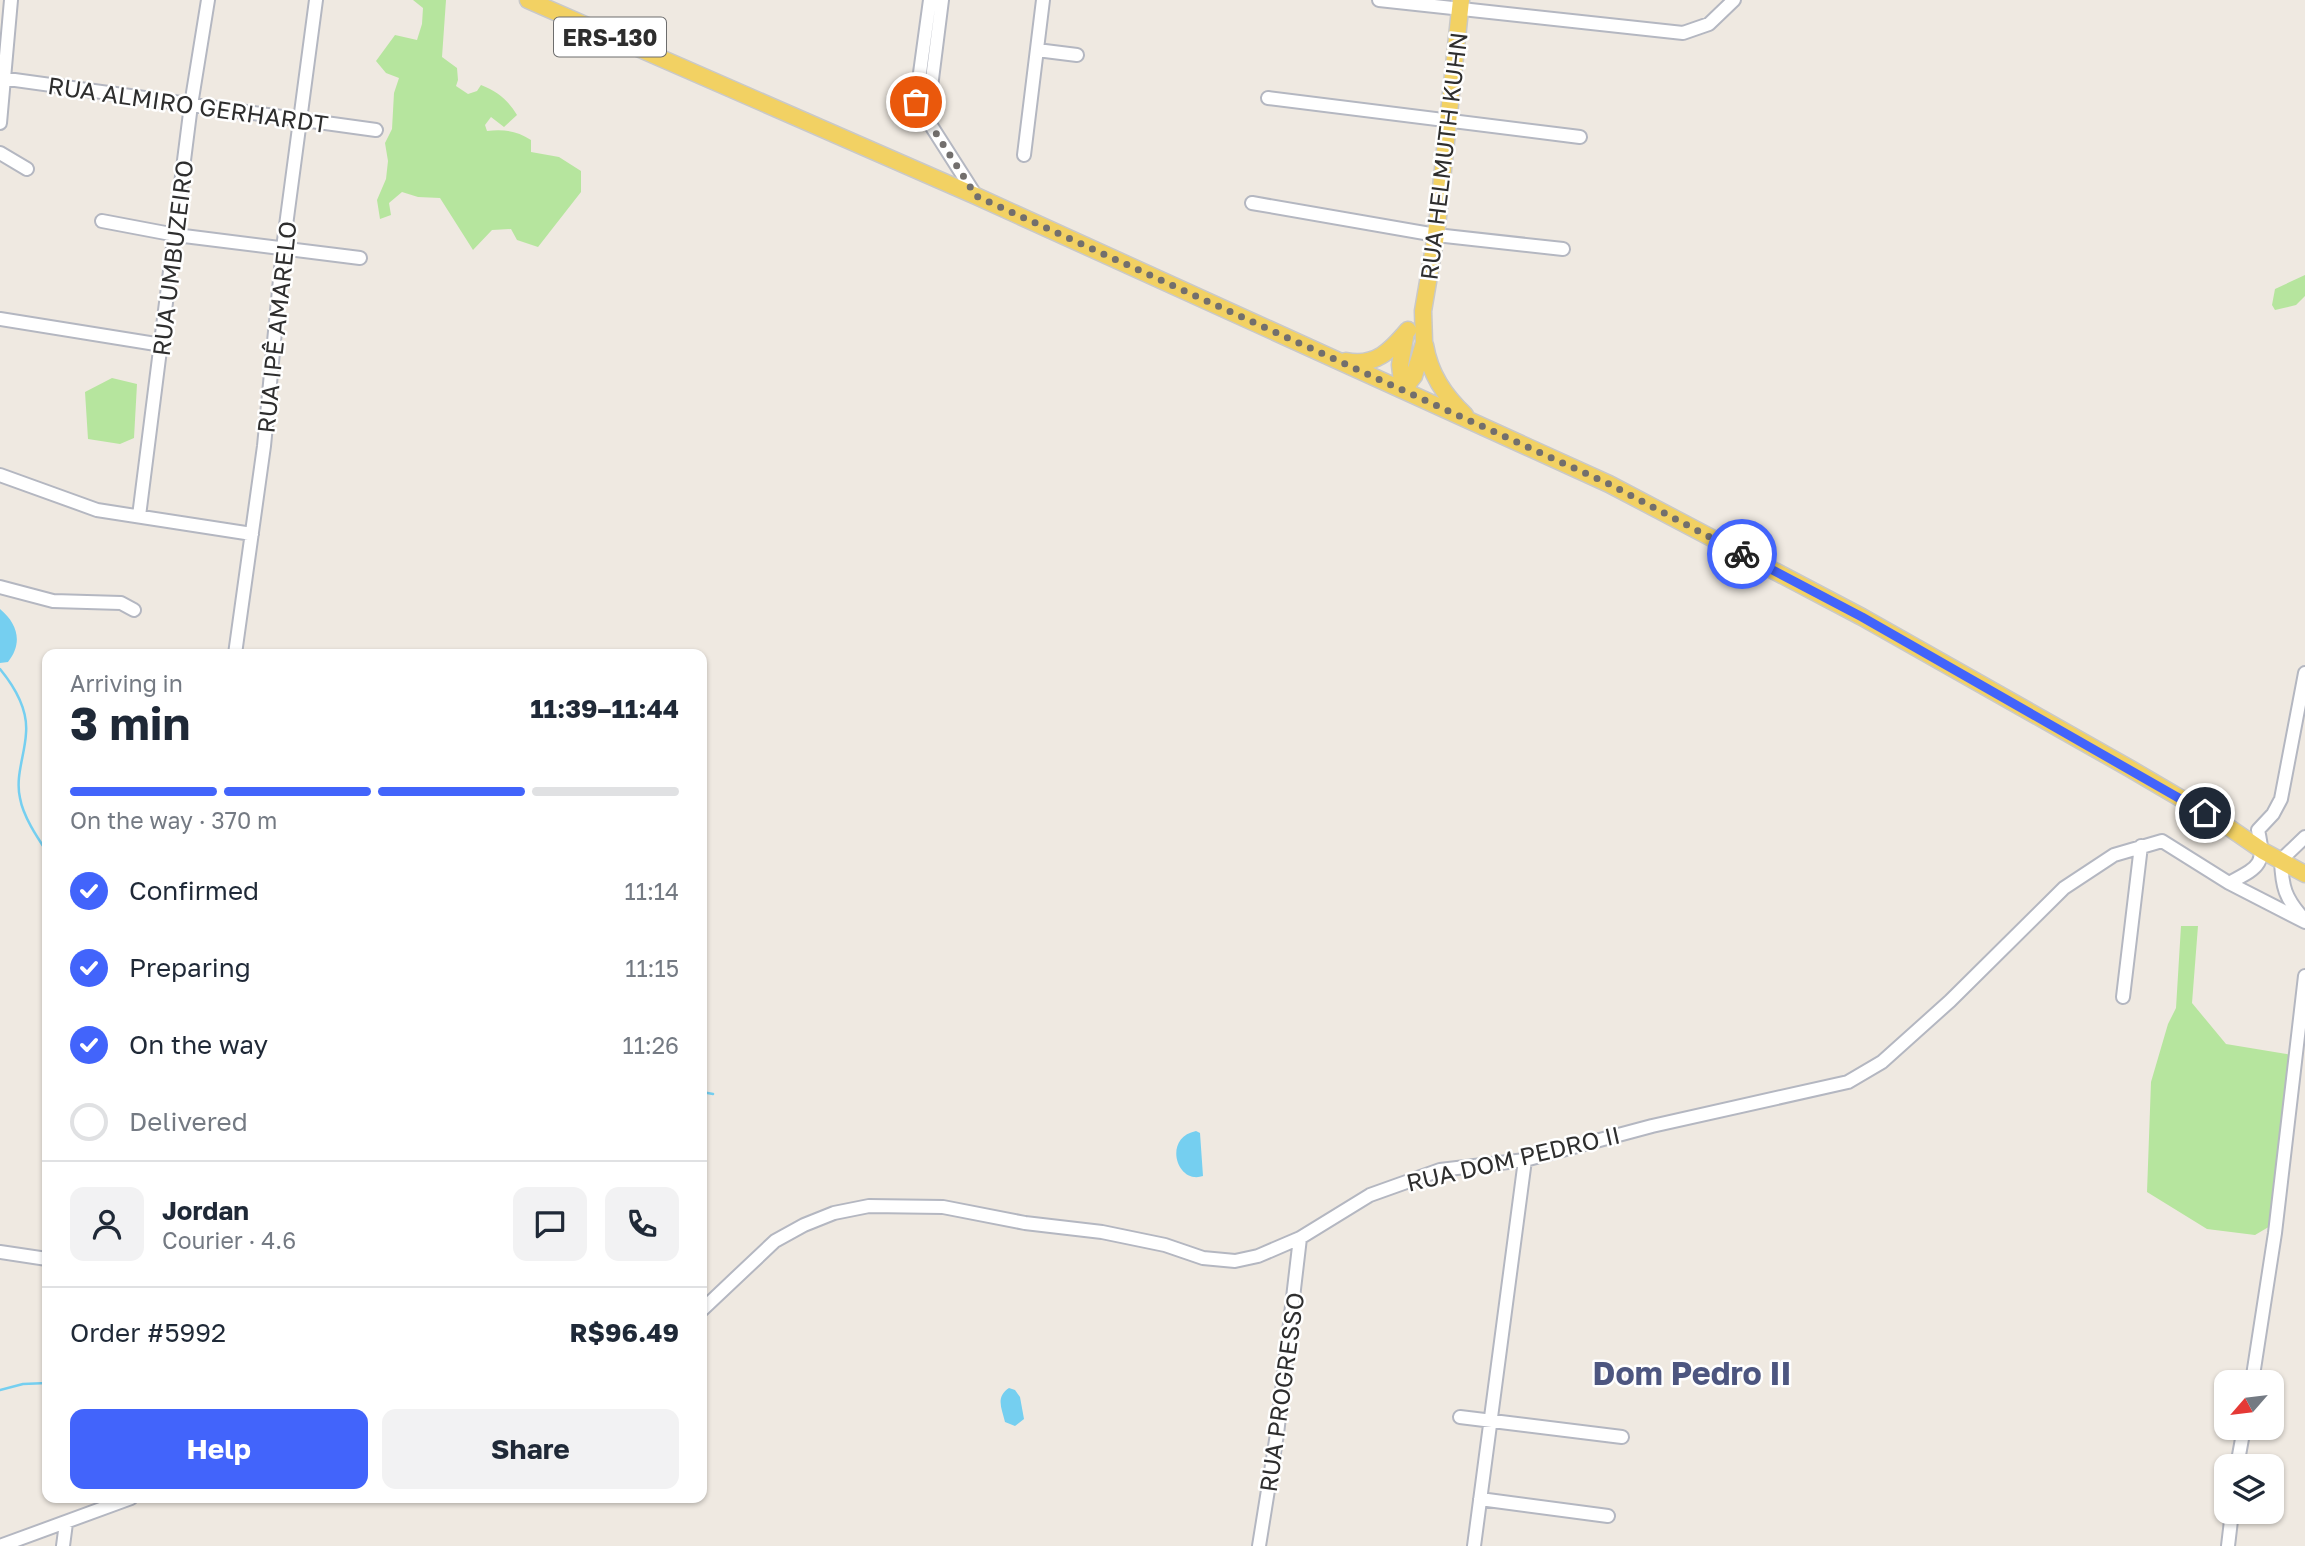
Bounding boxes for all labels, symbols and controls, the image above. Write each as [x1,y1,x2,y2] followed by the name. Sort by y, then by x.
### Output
[554,18,666,56] road number: ERS-130
[1413,30,1473,282] street label: RUA HELMUTH KUHN
[46,70,330,138] street label: RUA ALMIRO GERHARDT
[886,72,946,132] pin
[897,83,935,121] icon: bag
[146,158,198,358] street label: RUA UMBUZEIRO
[250,220,302,434] street label: RUA IPÊ AMARELO
[1707,519,1777,589] courier
[1723,535,1761,573] icon: bike
[70,669,183,697] text: Arriving in
[530,693,679,724] text: 11:39–11:44
[70,695,190,750] text: 3 min
[2175,783,2235,843] pin
[2186,794,2224,832] icon: home
[70,806,277,834] text: On the way · 370 m
[70,872,108,910] icon: check
[129,875,259,906] text: Confirmed
[625,877,679,905] text: 11:14
[70,949,108,987] icon: check
[129,952,251,983] text: Preparing
[625,954,679,982] text: 11:15
[70,1026,108,1064] icon: check
[129,1029,268,1060] text: On the way
[623,1031,679,1059] text: 11:26
[129,1106,248,1137] text: Delivered
[1403,1119,1623,1197] street label: RUA DOM PEDRO II
[70,1187,144,1261] button: person
[513,1187,587,1261] button: chat
[605,1187,679,1261] button: phone
[162,1195,249,1226] text: Jordan
[162,1226,296,1254] text: Courier · 4.6
[1253,1290,1309,1494] street label: RUA PROGRESSO
[70,1317,226,1348] text: Order #5992
[569,1317,679,1348] text: R$96.49
[1593,1354,1791,1392] district label: Dom Pedro II
[2214,1370,2284,1440] north arrow
[2214,1370,2284,1524] map controls
[70,1409,368,1489] button: Help
[382,1409,679,1489] button: Share
[2214,1454,2284,1524] button: layers

